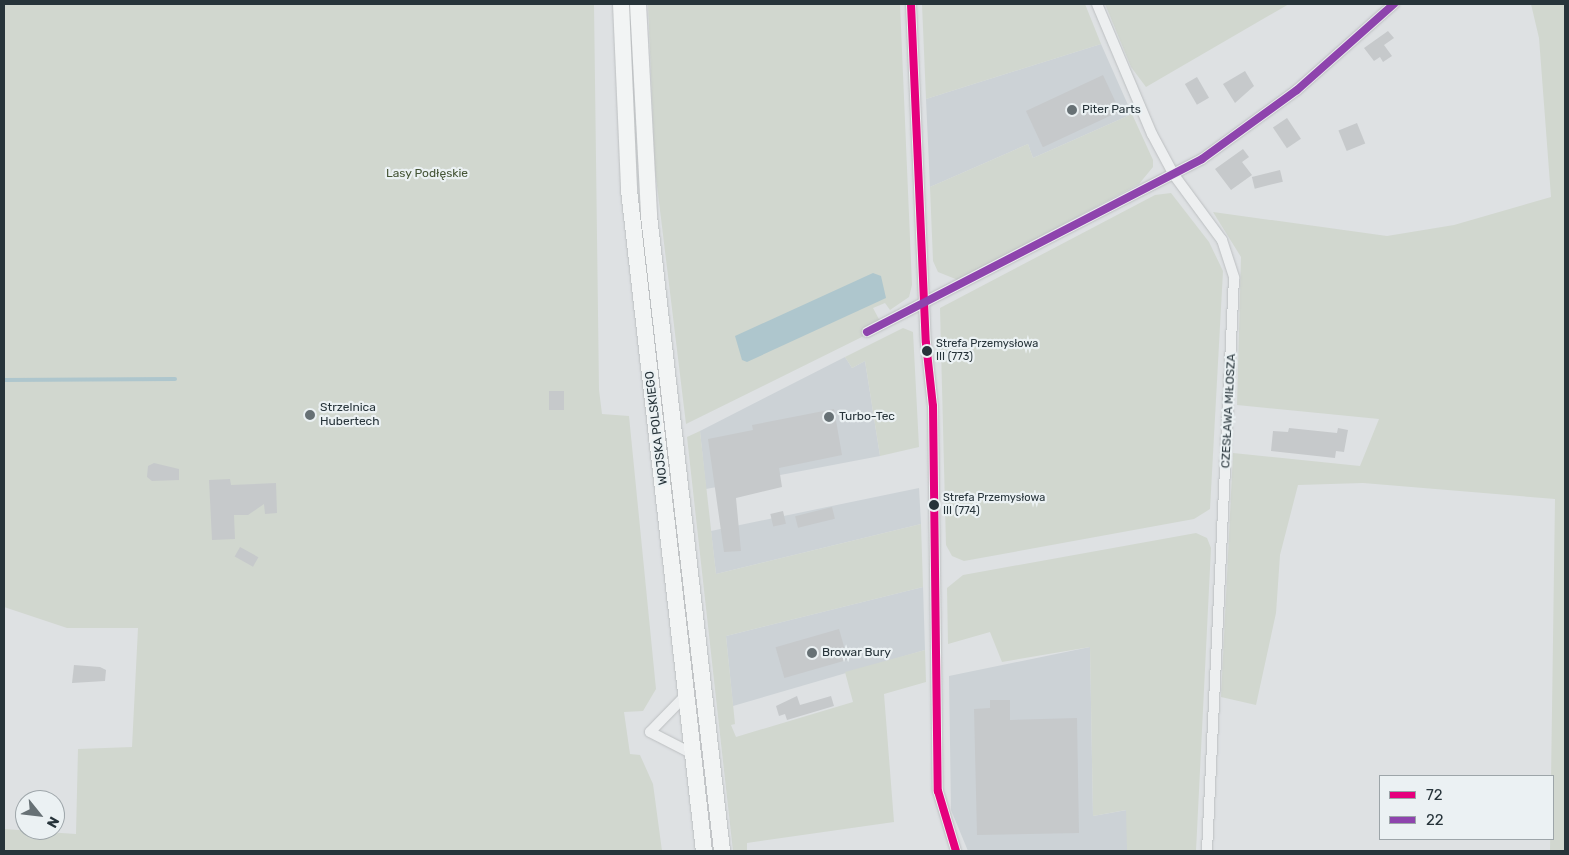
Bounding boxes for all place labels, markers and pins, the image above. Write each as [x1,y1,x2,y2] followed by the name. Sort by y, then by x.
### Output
[1082,103,1141,117] place label: Piter Parts
[1066,104,1078,116] marker: Piter Parts
[936,338,1038,364] place label: Strefa Przemysłowa III (773)
[922,346,932,356] marker: Strefa Przemysłowa III (773)
[320,401,380,429] place label: Strzelnica Hubertech
[304,409,316,421] marker: Strzelnica Hubertech
[839,410,895,424] place label: Turbo-Tec
[823,411,835,423] marker: Turbo-Tec
[943,492,1045,518] place label: Strefa Przemysłowa III (774)
[929,500,939,510] marker: Strefa Przemysłowa III (774)
[822,646,891,660] place label: Browar Bury
[806,647,818,659] marker: Browar Bury

